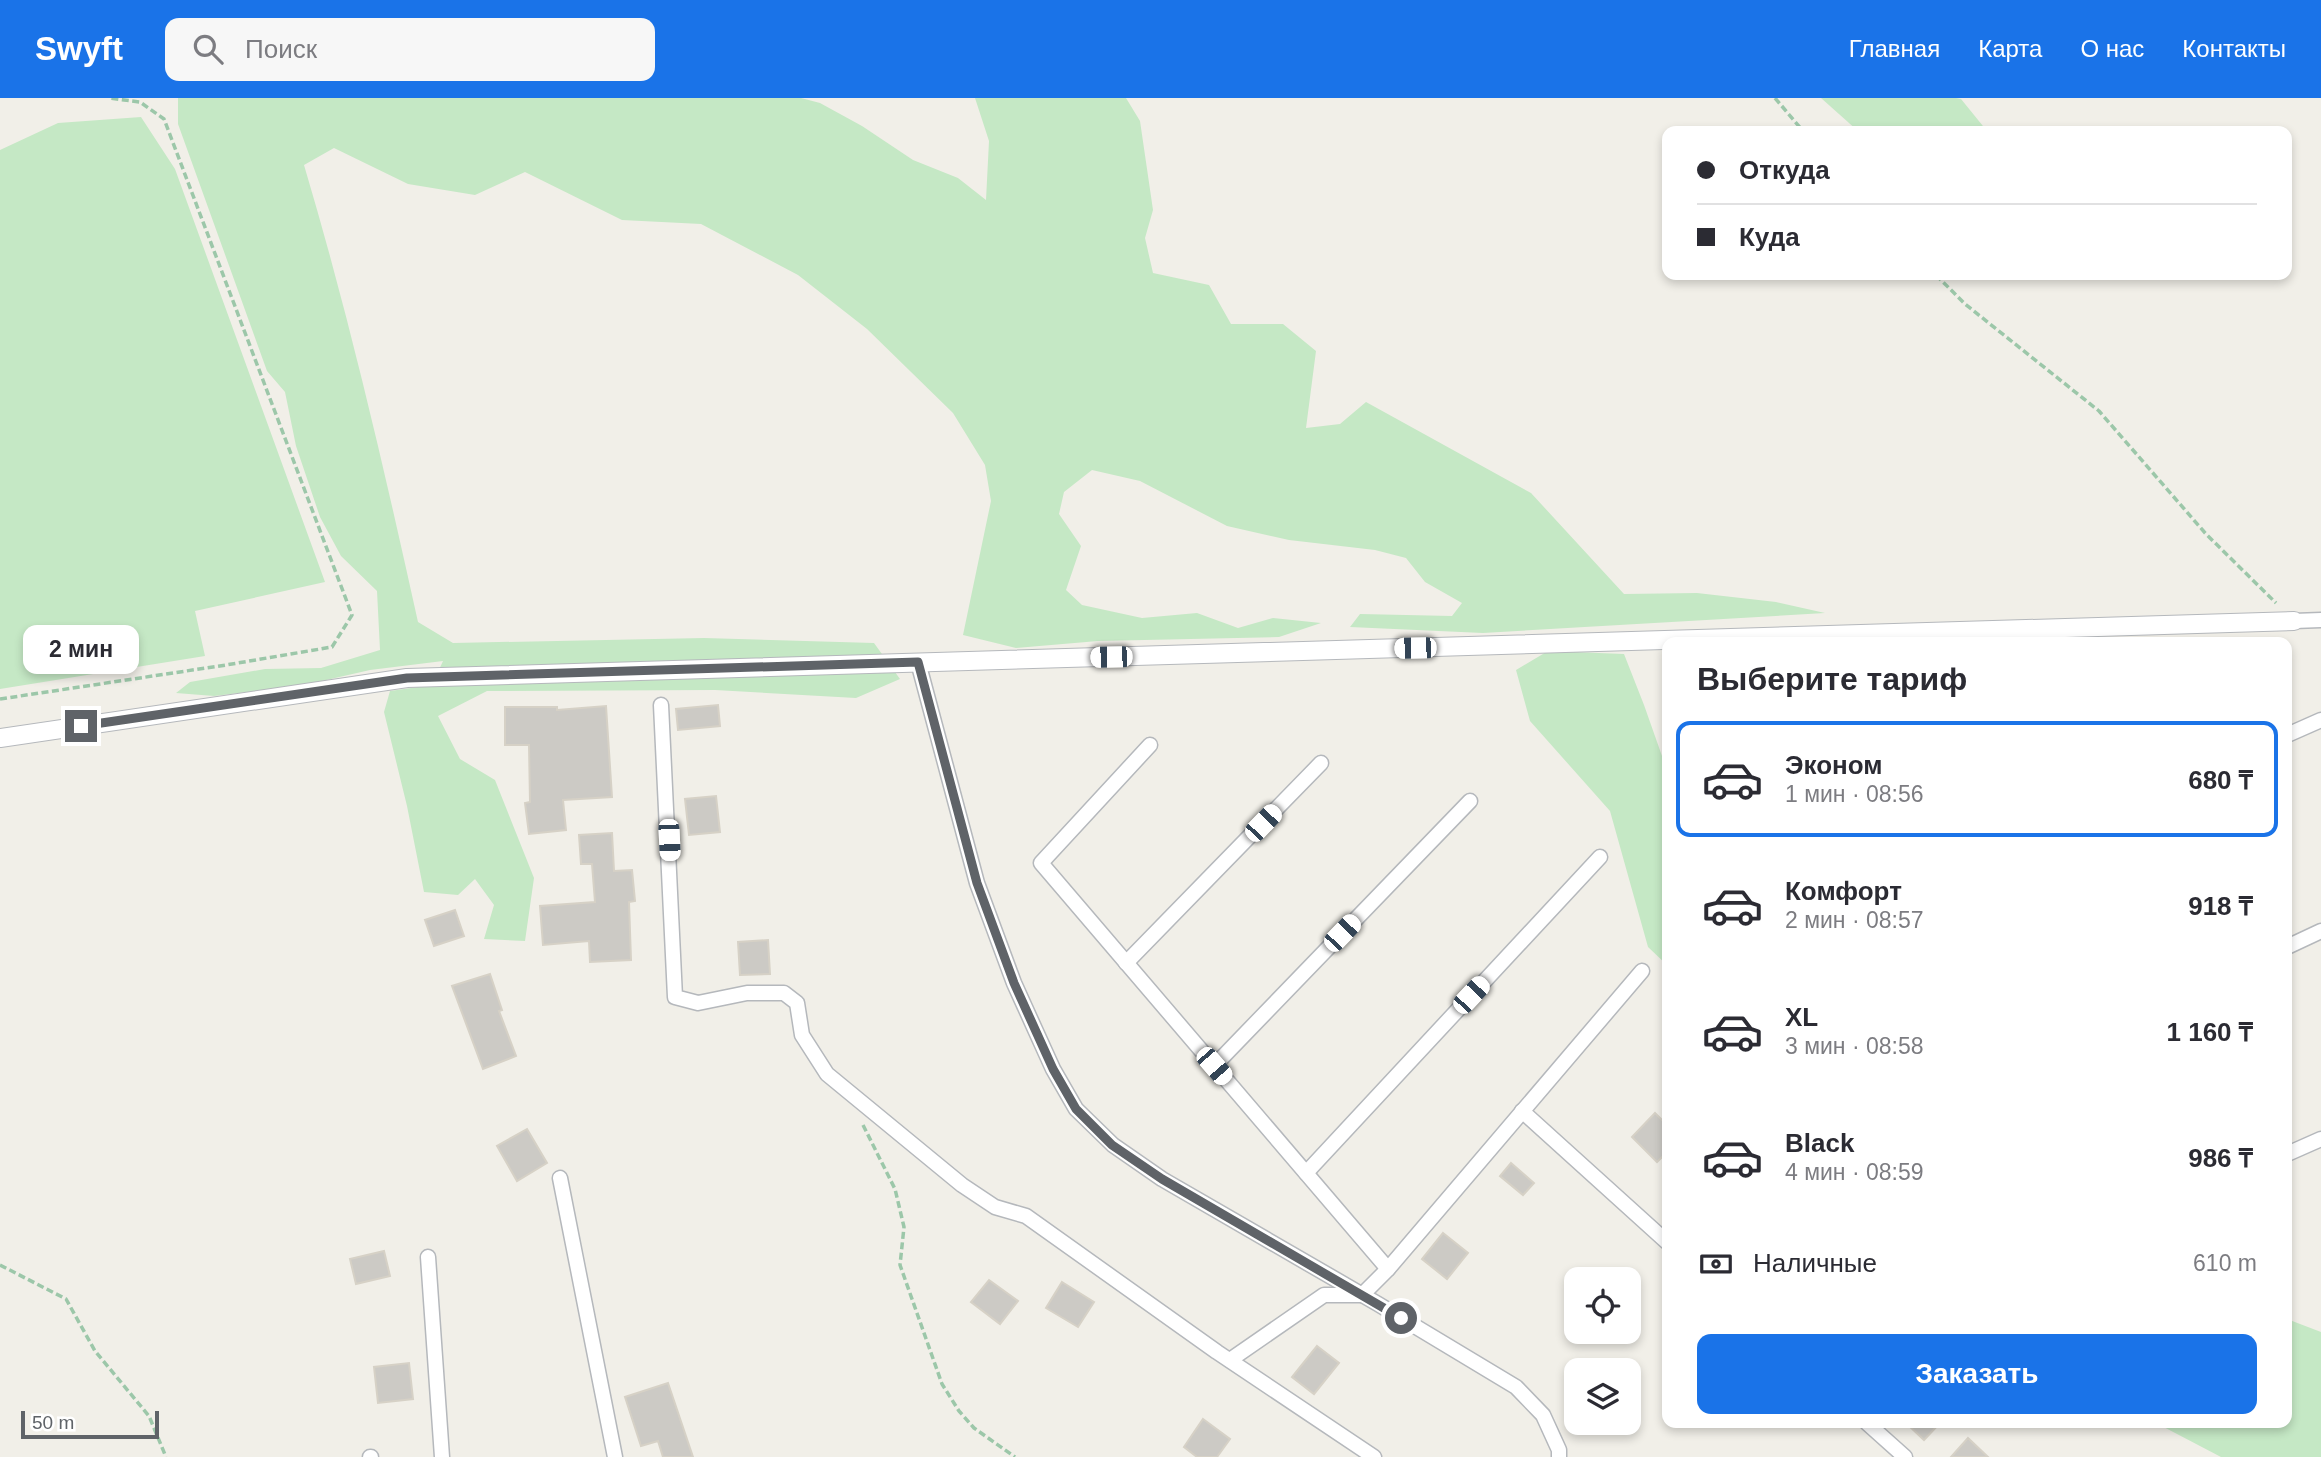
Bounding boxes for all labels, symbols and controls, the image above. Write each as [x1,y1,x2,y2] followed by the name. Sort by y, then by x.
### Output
[165,18,655,81] search box
[35,30,123,67] text: Swyft
[189,30,227,68] icon: search
[245,34,317,64] text: Поиск
[1849,35,1940,62] text: Главная
[1978,35,2042,62] text: Карта
[2080,35,2144,62] text: О нас
[2182,35,2286,62] text: Контакты
[1739,155,1830,185] text: Откуда
[1739,222,1800,252] text: Куда
[23,624,139,674] callout: 2 мин
[49,636,113,662] text: 2 мин
[1394,637,1437,659] car
[1090,646,1133,668] car
[1697,661,1967,697] text: Выберите тариф
[65,710,97,742] route end
[1701,748,1764,811] icon: car
[1785,750,1883,780] text: Эконом
[2188,765,2253,795] text: 680 ₸
[1785,781,1924,807] text: 1 мин · 08:56
[1241,801,1286,845] car
[658,818,681,862] car
[1701,874,1764,937] icon: car
[1785,876,1902,906] text: Комфорт
[2188,891,2253,921] text: 918 ₸
[1785,907,1924,933] text: 2 мин · 08:57
[1320,911,1365,955] car
[1449,972,1494,1018] car
[1701,1000,1764,1063] icon: car
[1785,1002,1818,1032] text: XL
[2167,1017,2253,1047] text: 1 160 ₸
[1785,1033,1924,1059] text: 3 мин · 08:58
[1193,1043,1236,1089] car
[1701,1126,1764,1189] icon: car
[1785,1128,1854,1158] text: Black
[2188,1143,2253,1173] text: 986 ₸
[1785,1159,1924,1185] text: 4 мин · 08:59
[1697,1245,1735,1283] icon: cash
[1753,1248,1877,1278] text: Наличные
[2193,1250,2257,1276] text: 610 m
[1564,1267,1641,1435] map controls
[1564,1267,1641,1344] button: locate
[1385,1302,1417,1334] route start
[1697,1334,2257,1414] button: Заказать
[1564,1358,1641,1435] button: layers
[21,1408,159,1440] scale bar
[32,1412,74,1433] text: 50 m

